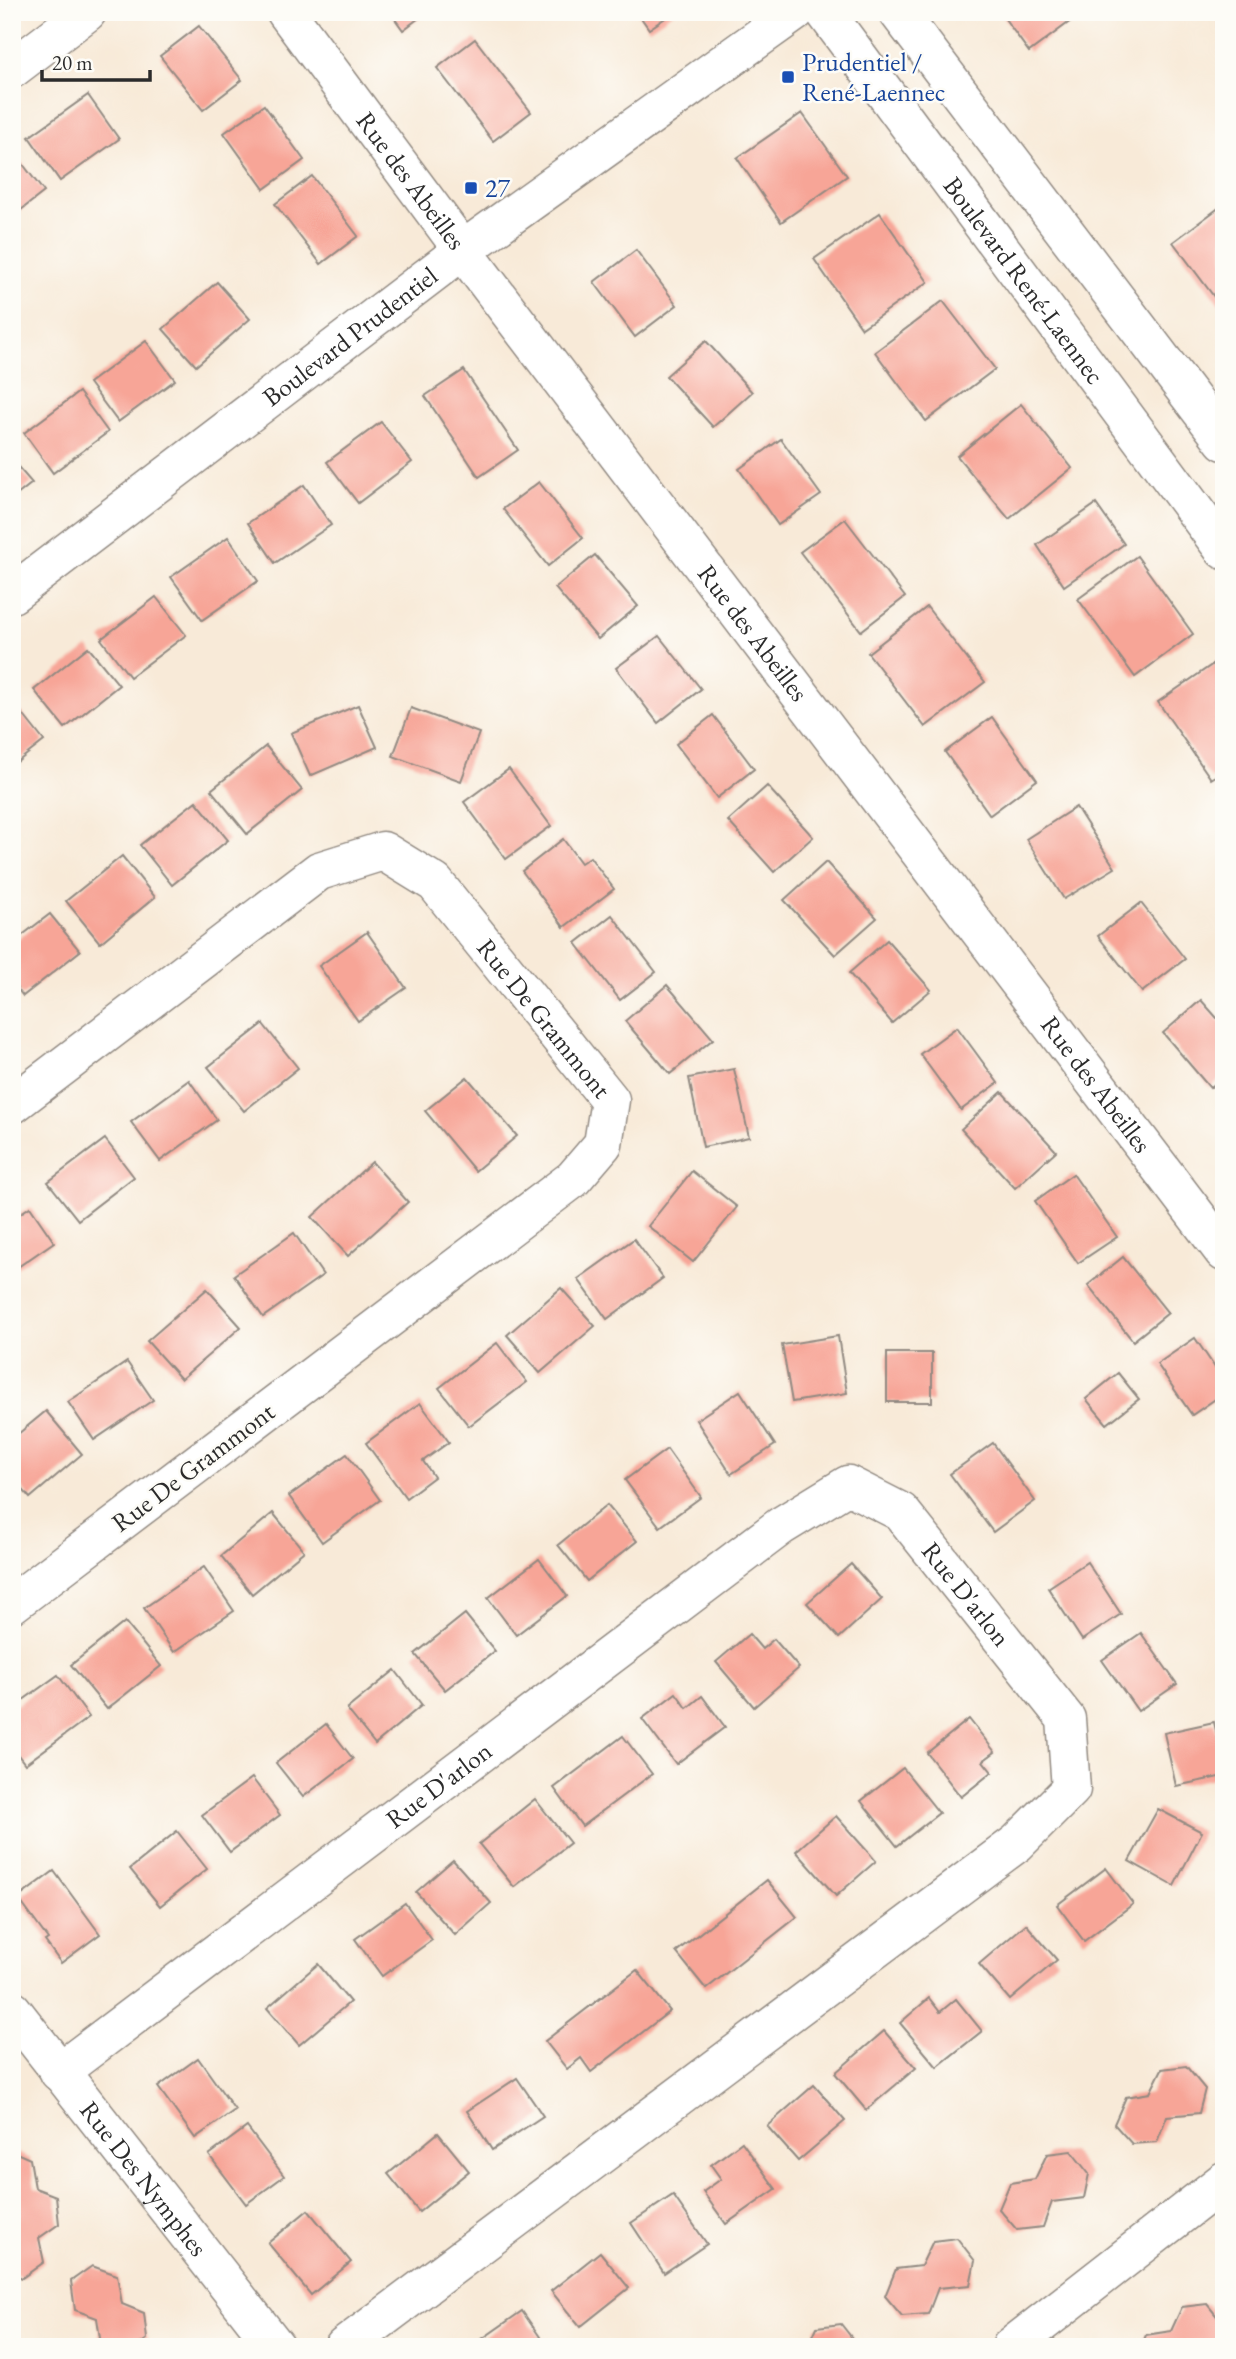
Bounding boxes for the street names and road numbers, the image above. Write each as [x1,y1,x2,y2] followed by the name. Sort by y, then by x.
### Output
[349,105,474,256] street label: Rue des Abeilles
[936,170,1112,391] street label: Boulevard René-Laennec
[256,259,444,414] street label: Boulevard Prudentiel
[690,557,816,708] street label: Rue des Abeilles
[469,931,619,1105] street label: Rue De Grammont
[1033,1009,1159,1160] street label: Rue des Abeilles
[105,1395,281,1539] street label: Rue De Grammont
[914,1535,1019,1653] street label: Rue D'arlon
[379,1734,499,1836] street label: Rue D'arlon
[73,2094,215,2263] street label: Rue Des Nymphes

